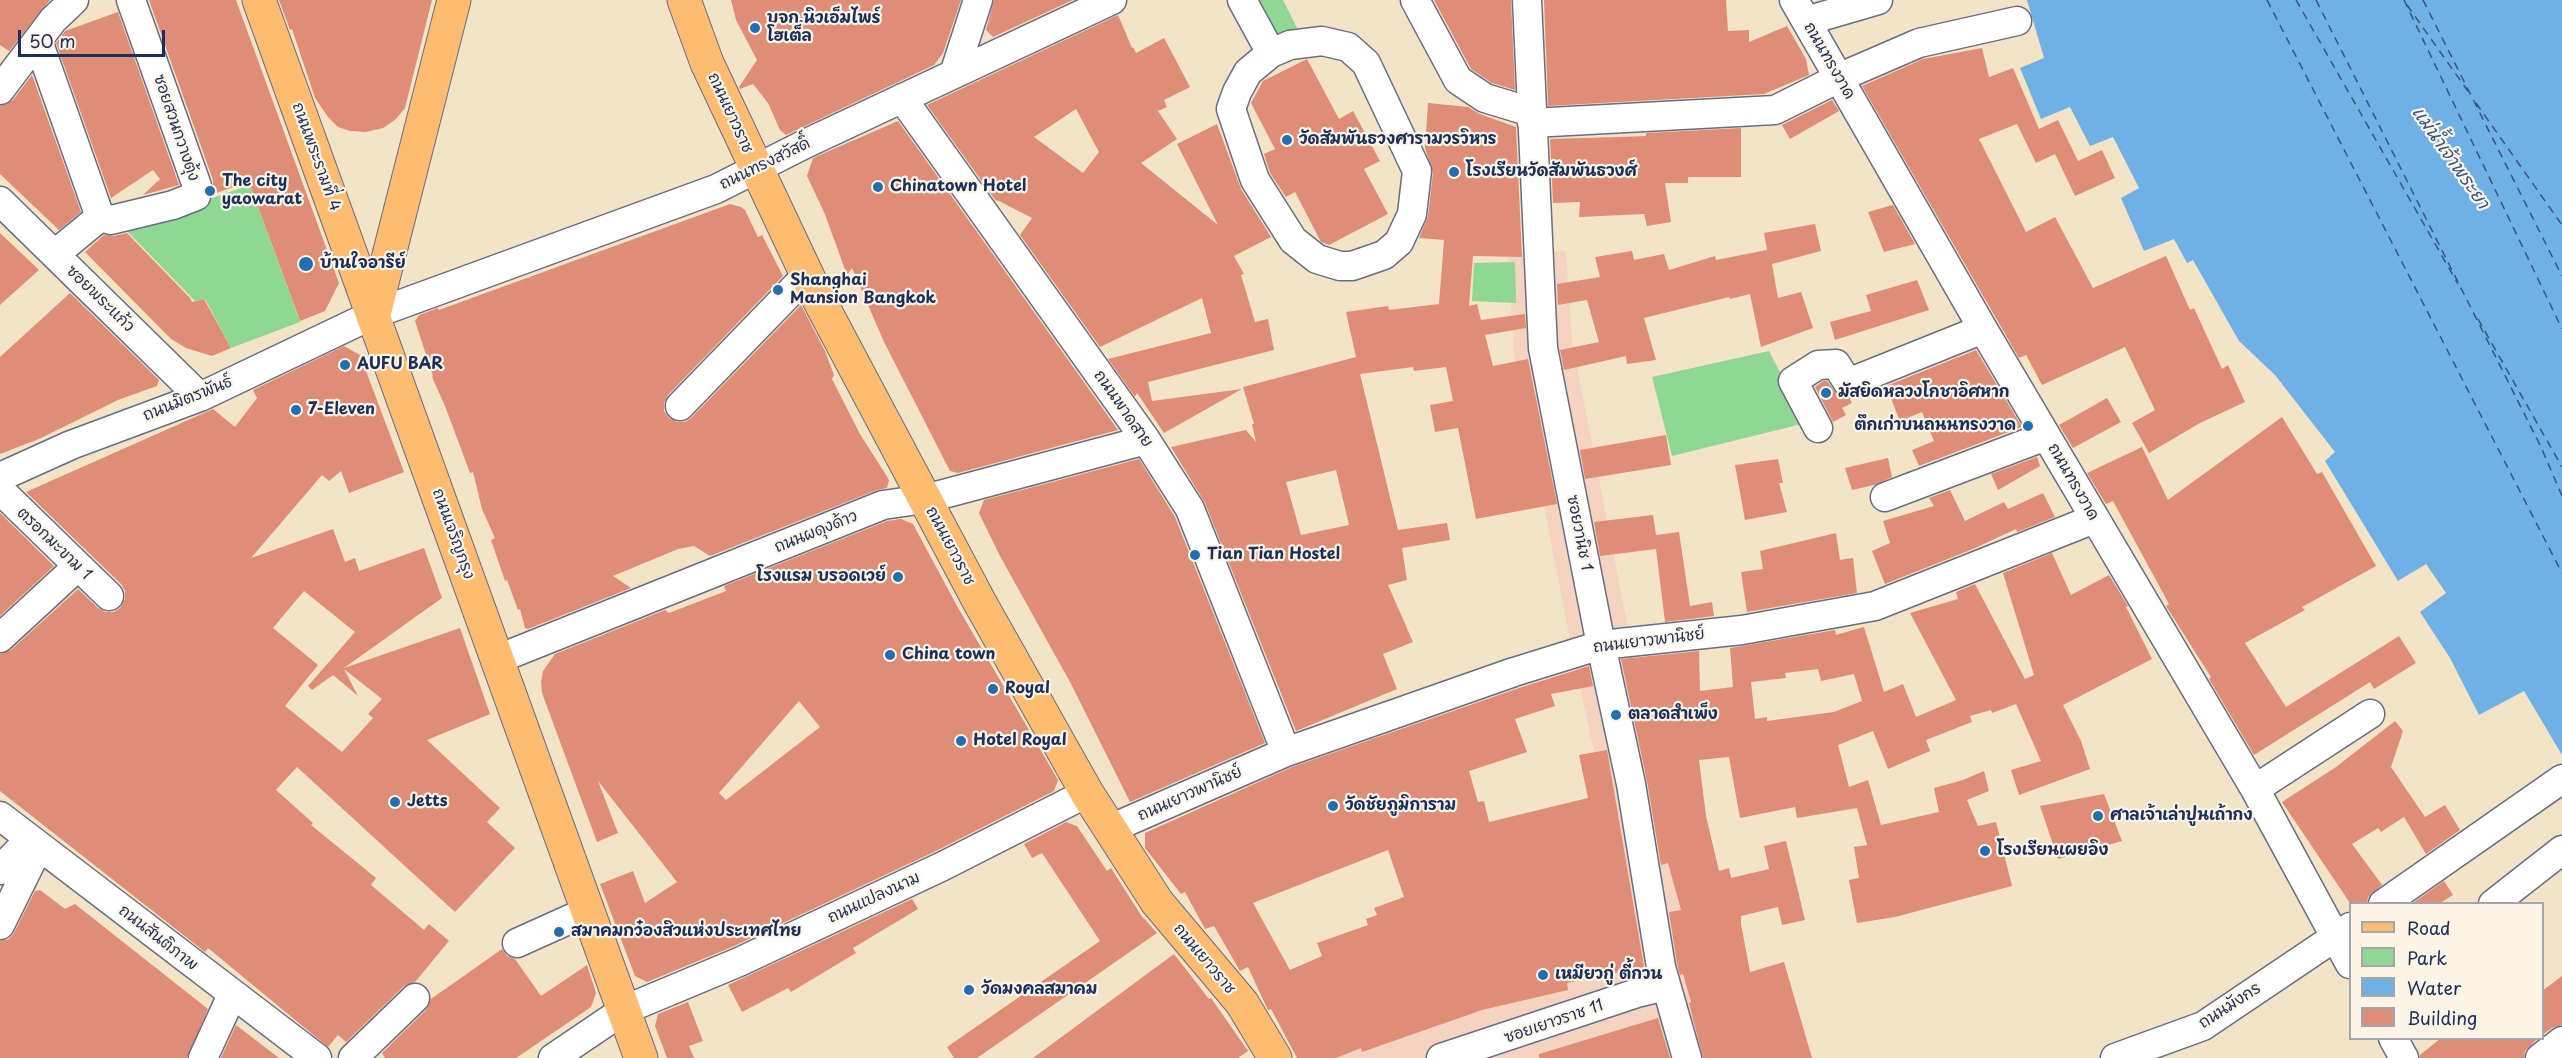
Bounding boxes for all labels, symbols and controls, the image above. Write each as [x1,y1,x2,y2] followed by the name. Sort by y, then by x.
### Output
[767,9,881,47] place label: บจก.นิวเอ็มไพร์ โฮเต็ล
[21,18,168,56] scale bar
[1799,19,1859,103] street label: ถนนทรงวาด
[748,21,762,35] marker: บจก.นิวเอ็มไพร์ โฮเต็ล
[29,27,76,54] text: 50 m
[703,70,757,156] street label: ถนนเยาวราช
[149,72,203,184] street label: ซอยสวนกวางตุ้ง
[287,100,345,214] street label: ถนนพระรามที่ 4
[2407,103,2493,213] water label: แม่น้ำเจ้าพระยา
[1299,130,1496,150] place label: วัดสัมพันธวงศารามวรวิหาร
[1280,133,1294,147] marker: วัดสัมพันธวงศารามวรวิหาร
[717,134,813,194] street label: ถนนทรงสวัสดิ์
[1466,162,1637,182] place label: โรงเรียนวัดสัมพันธวงศ์
[1447,165,1461,179] marker: โรงเรียนวัดสัมพันธวงศ์
[222,172,302,210] place label: The city yaowarat
[890,177,1026,197] place label: Chinatown Hotel
[871,180,885,194] marker: Chinatown Hotel
[203,184,217,198] marker: The city yaowarat
[320,254,406,274] place label: บ้านใจอารีย์
[297,255,315,273] marker: บ้านใจอารีย์
[62,262,138,336] street label: ซอยพระแก้ว
[790,271,936,309] place label: Shanghai Mansion Bangkok
[771,283,785,297] marker: Shanghai Mansion Bangkok
[357,355,443,375] place label: AUFU BAR
[338,358,352,372] marker: AUFU BAR
[1089,367,1157,451] street label: ถนนพาดสาย
[140,372,236,426] street label: ถนนมิตรพันธ์
[1838,383,2009,403] place label: มัสยิดหลวงโกชาอิศหาก
[1819,386,1833,400] marker: มัสยิดหลวงโกชาอิศหาก
[308,400,375,420] place label: 7-Eleven
[289,403,303,417] marker: 7-Eleven
[1854,416,2016,436] place label: ตึกเก่าบนถนนทรงวาด
[2021,419,2035,433] marker: ตึกเก่าบนถนนทรงวาด
[2043,440,2103,524] street label: ถนนทรงวาด
[428,486,478,582] street label: ถนนเจริญกรุง
[1562,493,1596,573] street label: ซอยวานิช 1
[921,503,979,589] street label: ถนนเยาวราช
[13,504,95,584] street label: ตรอกมะขาม 1
[772,507,860,557] street label: ถนนผดุงด้าว
[1207,545,1340,565] place label: Tian Tian Hostel
[1188,548,1202,562] marker: Tian Tian Hostel
[756,567,886,587] place label: โรงแรม บรอดเวย์
[891,570,905,584] marker: โรงแรม บรอดเวย์
[1592,625,1706,657] street label: ถนนเยาวพานิชย์
[902,645,995,665] place label: China town
[883,648,897,662] marker: China town
[1005,679,1050,699] place label: Royal
[986,682,1000,696] marker: Royal
[1628,705,1718,725] place label: ตลาดสำเพ็ง
[1609,708,1623,722] marker: ตลาดสำเพ็ง
[973,731,1067,751] place label: Hotel Royal
[954,734,968,748] marker: Hotel Royal
[1135,762,1245,826] street label: ถนนเยาวพานิชย์
[407,792,448,812] place label: Jetts
[388,795,402,809] marker: Jetts
[1345,796,1456,816] place label: วัดชัยภูมิการาม
[1326,799,1340,813] marker: วัดชัยภูมิการาม
[2110,806,2253,826] place label: ศาลเจ้าเล่าปูนเถ้ากง
[2091,809,2105,823] marker: ศาลเจ้าเล่าปูนเถ้ากง
[1997,841,2108,861] place label: โรงเรียนเผยอิง
[1978,844,1992,858] marker: โรงเรียนเผยอิง
[825,868,923,928] street label: ถนนแปลงนาม
[115,901,201,975] street label: ถนนสันติภาพ
[2349,902,2544,1040] legend
[2407,914,2451,941] text: Road
[1169,920,1239,998] street label: ถนนเยาวราช
[571,922,801,942] place label: สมาคมกว๋องสิวแห่งประเทศไทย
[552,925,566,939] marker: สมาคมกว๋องสิวแห่งประเทศไทย
[2407,944,2447,971] text: Park
[1555,965,1663,985] place label: เหมียวกู่ ตี้กวน
[1536,968,1550,982] marker: เหมียวกู่ ตี้กวน
[2407,974,2461,1001] text: Water
[2195,979,2265,1033] street label: ถนนมังกร
[981,980,1097,1000] place label: วัดมงคลสมาคม
[962,983,976,997] marker: วัดมงคลสมาคม
[1502,996,1606,1048] street label: ซอยเยาวราช 11
[2407,1004,2477,1031] text: Building

